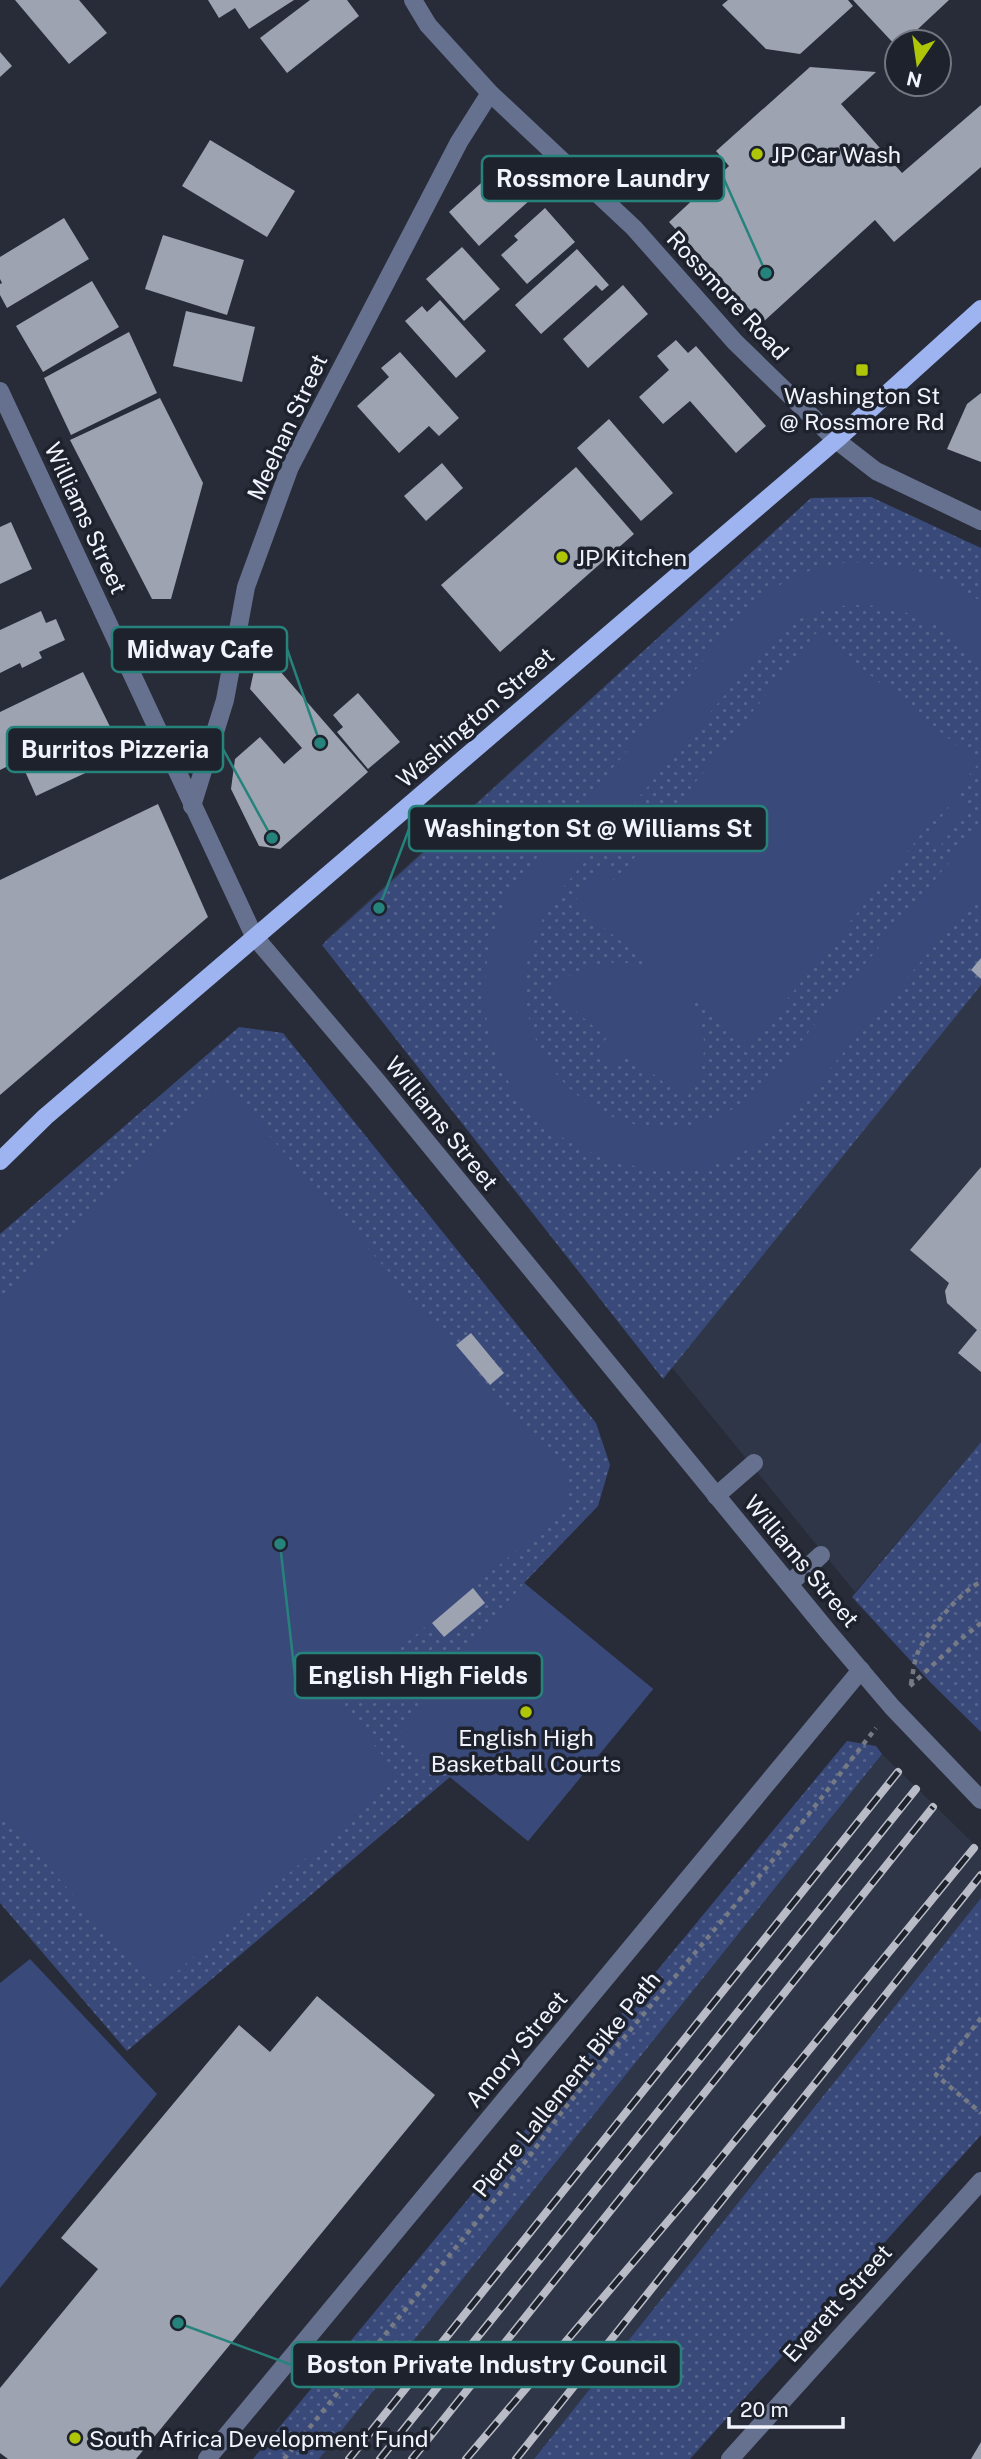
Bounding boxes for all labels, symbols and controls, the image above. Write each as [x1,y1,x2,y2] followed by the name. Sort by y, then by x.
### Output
[883,28,953,98] north arrow
[904,67,924,92] text: N
[771,141,901,168] place label: JP Car Wash
[749,146,765,162] marker: JP Car Wash
[482,156,724,201] callout: Rossmore Laundry
[496,164,710,192] text: Rossmore Laundry
[662,225,794,365] street label: Rossmore Road
[241,350,333,504] street label: Meehan Street
[854,362,870,378] marker: Washington St @ Rossmore Rd
[780,382,944,435] place label: Washington St @ Rossmore Rd
[39,438,133,598] street label: Williams Street
[576,544,687,571] place label: JP Kitchen
[554,549,570,565] marker: JP Kitchen
[112,627,287,672] callout: Midway Cafe
[126,635,274,663] text: Midway Cafe
[391,641,559,793] street label: Washington Street
[7,727,223,772] callout: Burritos Pizzeria
[21,735,209,763] text: Burritos Pizzeria
[409,806,767,851] callout: Washington St @ Williams St
[424,814,752,842] text: Washington St @ Williams St
[380,1051,504,1195] street label: Williams Street
[739,1490,865,1632] street label: Williams Street
[295,1653,542,1698] callout: English High Fields
[308,1661,528,1689] text: English High Fields
[518,1704,534,1720] marker: English High Basketball Courts
[431,1724,621,1777] place label: English High Basketball Courts
[467,1966,665,2202] street label: Pierre Lallement Bike Path
[460,1985,572,2113] street label: Amory Street
[777,2239,897,2367] street label: Everett Street
[292,2342,681,2387] callout: Boston Private Industry Council
[307,2350,667,2378] text: Boston Private Industry Council
[729,2386,843,2430] scale bar
[740,2397,789,2422] text: 20 m
[89,2425,429,2452] place label: South Africa Development Fund
[67,2430,83,2446] marker: South Africa Development Fund

